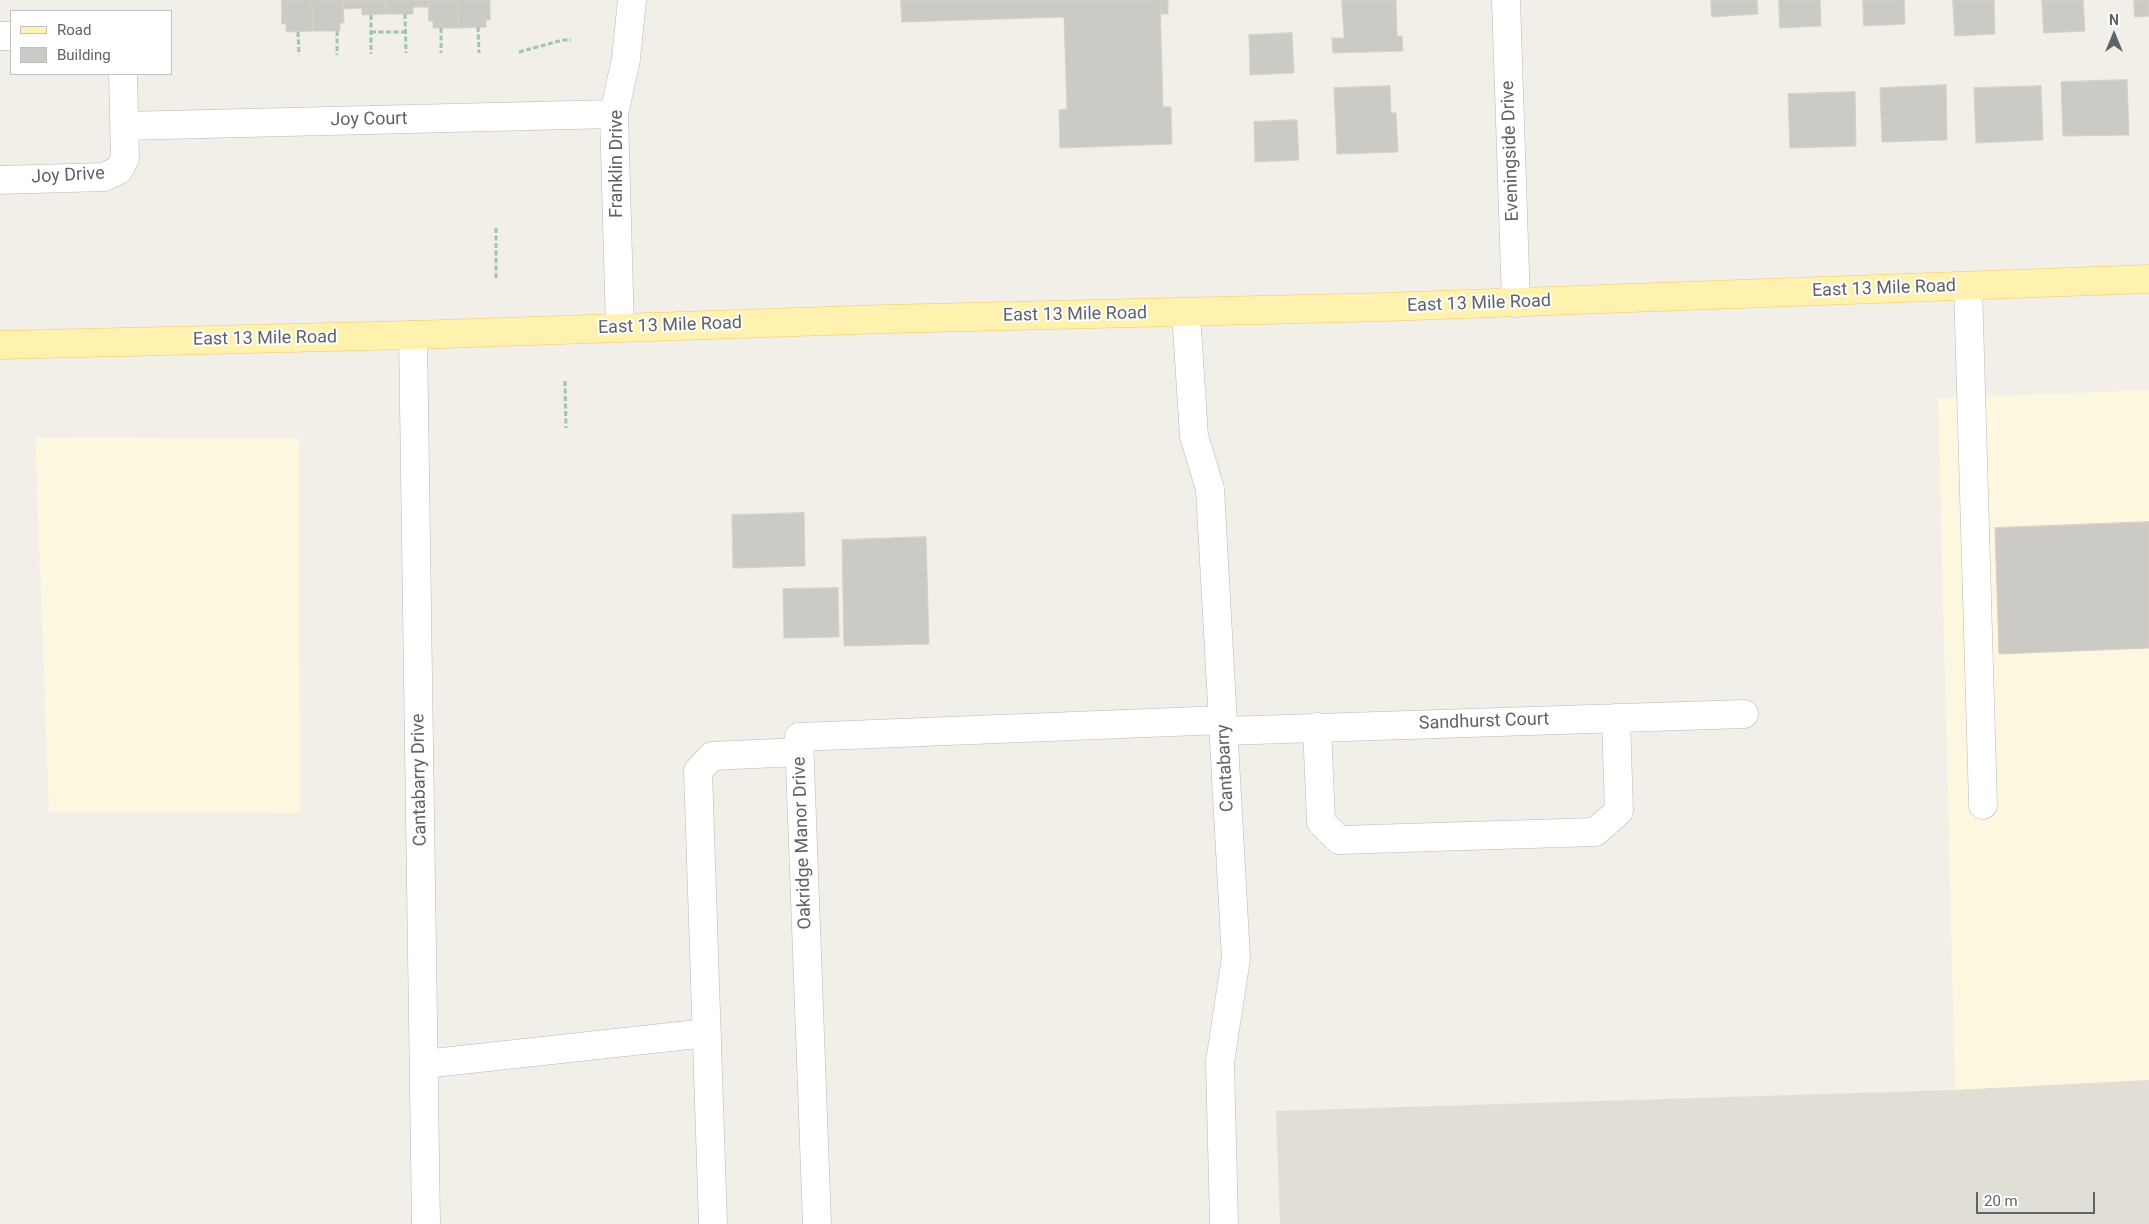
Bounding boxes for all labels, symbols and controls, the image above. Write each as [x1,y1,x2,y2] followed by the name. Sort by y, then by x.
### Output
[10,10,172,75] legend
[2089,10,2139,60] north arrow
[2109,12,2119,28] text: N
[57,21,91,39] text: Road
[57,46,111,64] text: Building
[1498,80,1524,222] street label: Eveningside Drive
[330,109,408,131] street label: Joy Court
[606,110,628,218] street label: Franklin Drive
[31,163,105,189] street label: Joy Drive
[1812,276,1956,302] street label: East 13 Mile Road
[1407,291,1551,317] street label: East 13 Mile Road
[1003,303,1147,327] street label: East 13 Mile Road
[598,313,742,339] street label: East 13 Mile Road
[193,327,337,351] street label: East 13 Mile Road
[1418,709,1550,735] street label: Sandhurst Court
[408,713,432,847] street label: Cantabarry Drive
[1213,724,1239,812] street label: Cantabarry
[789,756,817,930] street label: Oakridge Manor Drive
[1979,1182,2098,1214] scale bar
[1984,1192,2018,1210] text: 20 m

